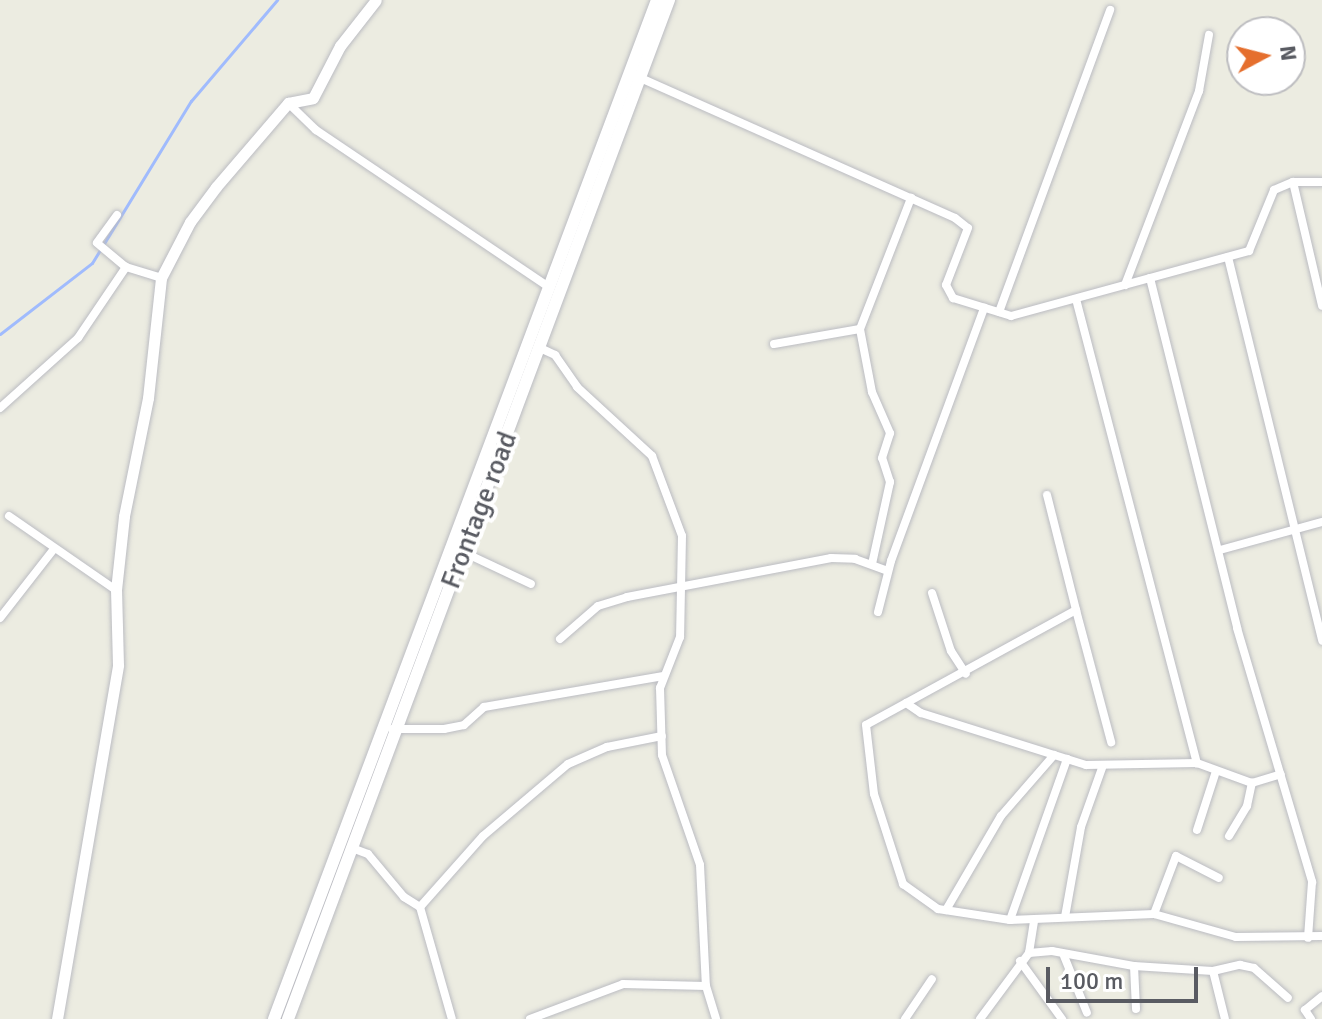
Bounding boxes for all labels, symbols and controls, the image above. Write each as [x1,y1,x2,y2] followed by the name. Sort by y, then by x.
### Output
[1226,16,1306,96] north arrow
[1274,44,1303,63] text: N
[434,427,524,593] street label: Frontage road
[1050,951,1202,1001] scale bar
[1060,966,1123,996] text: 100 m

